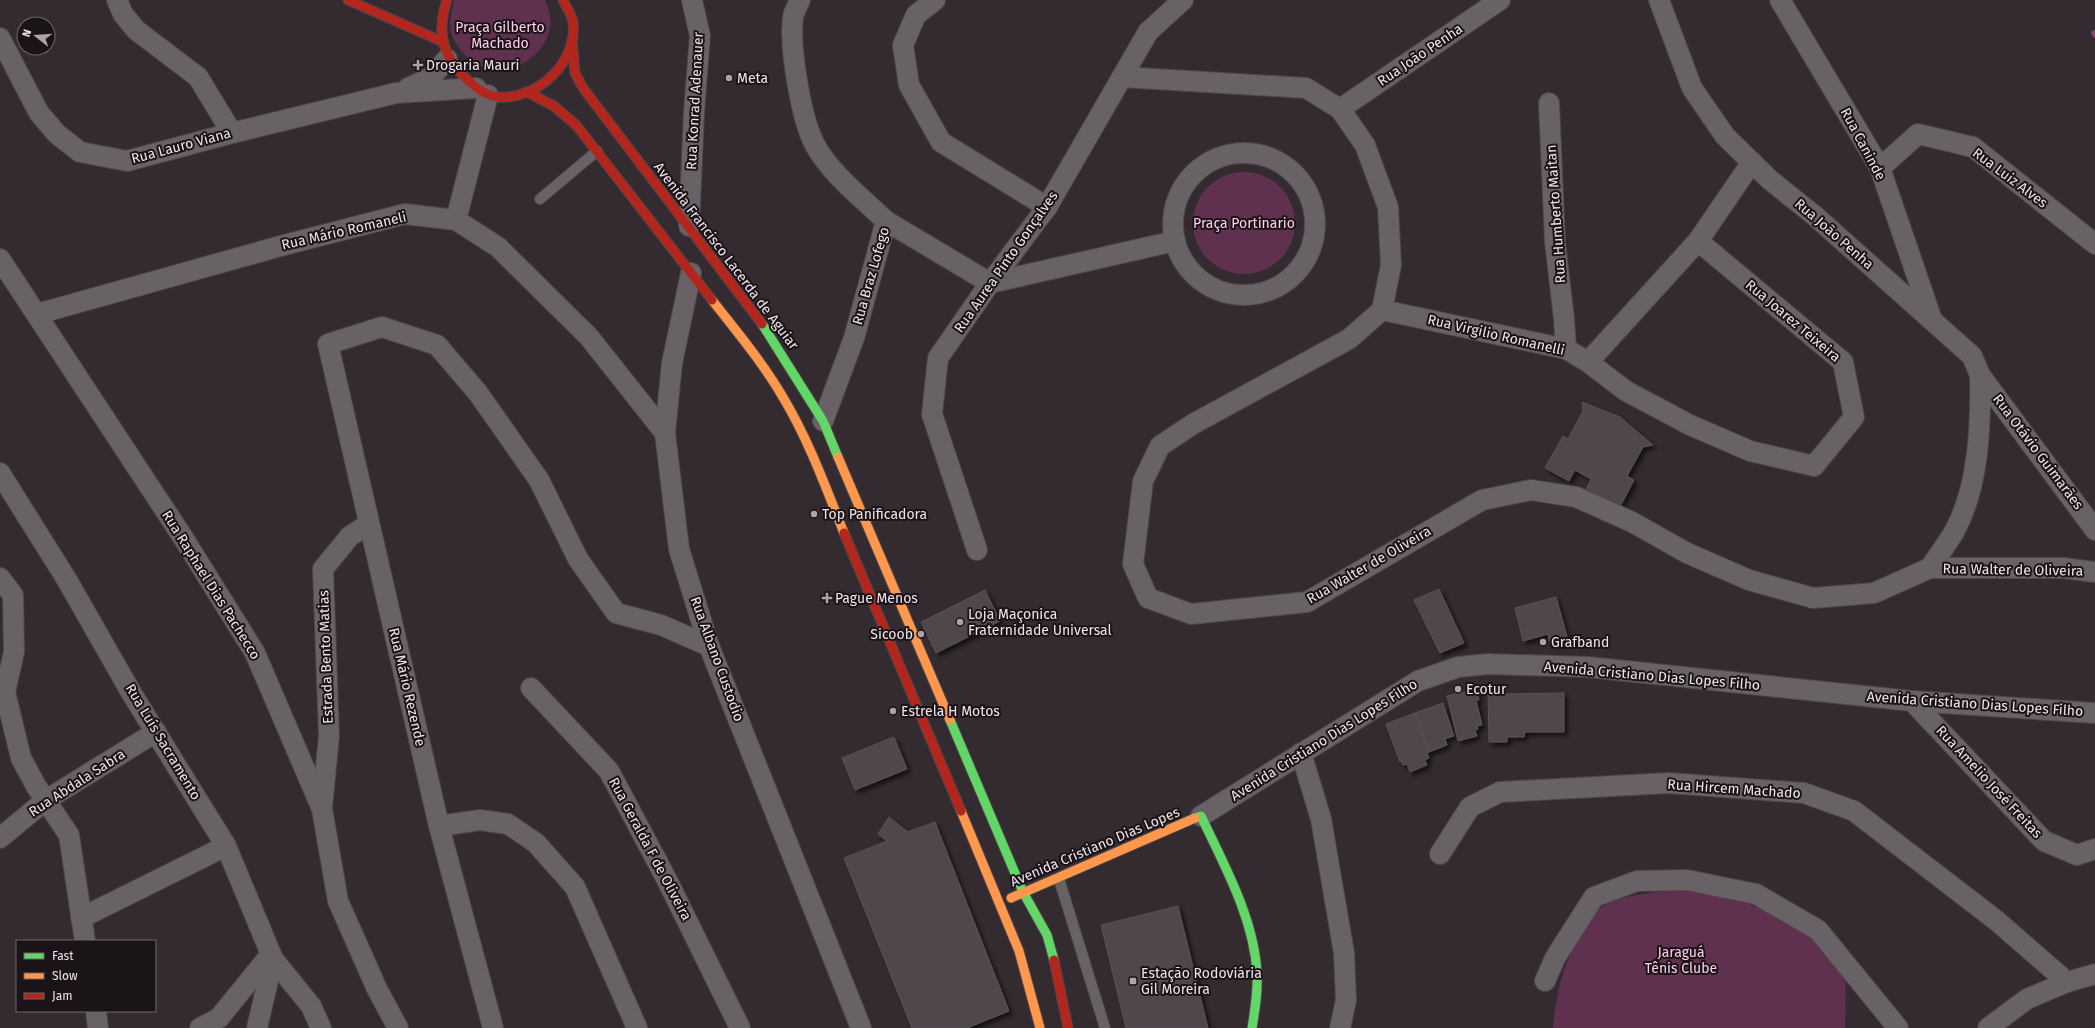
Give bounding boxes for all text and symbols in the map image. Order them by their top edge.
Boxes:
north arrow [16,16,56,56]
park label: Praça Gilberto Machado [455,19,545,52]
street label: Rua João Penha [1374,20,1466,90]
text: N [20,28,34,39]
street label: Rua Konrad Adenauer [683,31,707,170]
place label: Drogaria Mauri [426,57,520,74]
marker: Drogaria Mauri [413,60,423,70]
place label: Meta [737,70,768,87]
marker: Meta [724,73,734,83]
street label: Rua Caninde [1837,105,1889,183]
street label: Rua Lauro Viana [129,125,233,167]
street label: Rua Humberto Maitan [1543,144,1569,284]
street label: Rua Luiz Alves [1969,144,2051,212]
street label: Avenida Francisco Lacerda de Aguiar [650,159,802,353]
street label: Rua Aurea Pinto Gonçalves [951,187,1062,336]
street label: Rua João Penha [1791,195,1877,273]
street label: Rua Mário Romaneli [280,208,408,254]
park label: Praça Portinario [1193,215,1295,232]
street label: Rua Braz Lofego [849,225,893,327]
street label: Rua Joarez Teixeira [1742,276,1844,366]
street label: Rua Virgilio Romanelli [1426,311,1566,359]
street label: Rua Otávio Guimarães [1989,391,2087,513]
place label: Top Panificadora [822,506,927,523]
street label: Rua Raphael Dias Pachecco [158,507,264,663]
marker: Top Panificadora [809,509,819,519]
street label: Rua Walter de Oliveira [1304,522,1434,608]
street label: Rua Walter de Oliveira [1943,560,2083,580]
street label: Estrada Bento Matias [315,589,337,724]
place label: Pague Menos [835,590,918,607]
marker: Pague Menos [822,593,832,603]
street label: Rua Albano Custodio [686,594,748,724]
place label: Loja Maçonica Fraternidade Universal [968,606,1112,639]
marker: Loja Maçonica Fraternidade Universal [955,617,965,627]
street label: Rua Mário Rezende [385,626,429,748]
place label: Sicoob [870,626,913,643]
marker: Sicoob [916,629,926,639]
place label: Grafband [1551,634,1609,651]
marker: Grafband [1538,637,1548,647]
street label: Avenida Cristiano Dias Lopes Filho [1543,658,1761,694]
street label: Avenida Cristiano Dias Lopes Filho [1227,675,1421,805]
street label: Rua Luís Sacramento [122,681,204,803]
place label: Ecotur [1466,681,1507,698]
marker: Ecotur [1453,684,1463,694]
street label: Avenida Cristiano Dias Lopes Filho [1866,688,2084,720]
place label: Estrela H Motos [901,703,1000,720]
marker: Estrela H Motos [888,706,898,716]
street label: Rua Amelio José Freitas [1932,722,2046,842]
street label: Rua Abdala Sabra [26,745,128,821]
street label: Rua Geralda F de Oliveira [605,775,695,923]
street label: Rua Hircem Machado [1667,776,1801,802]
street label: Avenida Cristiano Dias Lopes [1008,803,1183,890]
legend [16,940,156,1012]
park label: Jaraguá Tênis Clube [1645,944,1717,977]
text: Fast [52,949,74,963]
place label: Estação Rodoviária Gil Moreira [1141,965,1262,998]
text: Slow [52,969,78,983]
marker: Estação Rodoviária Gil Moreira [1128,976,1138,986]
text: Jam [52,989,72,1003]

